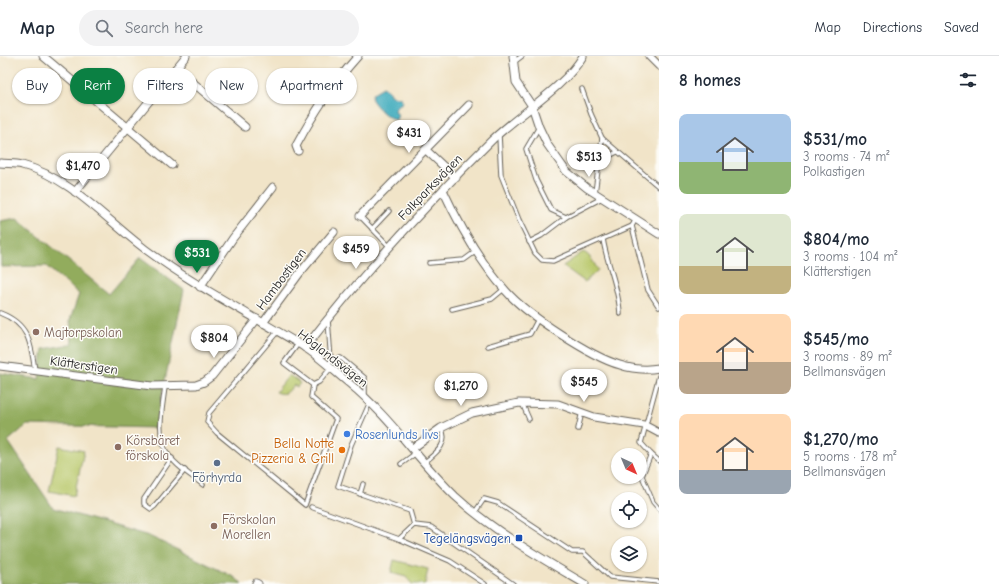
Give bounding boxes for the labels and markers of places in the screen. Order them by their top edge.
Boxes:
pin: $431 [385,120,433,154]
pin: $513 [565,144,613,178]
pin: $1,470 [50,153,116,187]
pin: $459 [332,236,380,270]
pin: $531 [173,240,221,274]
place label: Majtorpskolan [44,325,122,340]
pin: $804 [190,325,238,359]
marker: Majtorpskolan [31,327,41,337]
pin: $545 [560,369,608,403]
pin: $1,270 [428,373,494,407]
place label: Rosenlunds livs [355,427,438,442]
marker: Rosenlunds livs [342,429,352,439]
place label: Körsbäret förskola [125,433,181,463]
place label: Bella Notte Pizzeria & Grill [251,436,334,466]
marker: Körsbäret förskola [113,442,123,452]
marker: Bella Notte Pizzeria & Grill [337,445,347,455]
marker: Förhyrda [212,458,222,468]
place label: Förhyrda [192,470,242,485]
place label: Förskolan Morellen [222,512,276,542]
marker: Förskolan Morellen [209,521,219,531]
place label: Tegelängsvägen [424,531,511,546]
marker: Tegelängsvägen [514,533,524,543]

